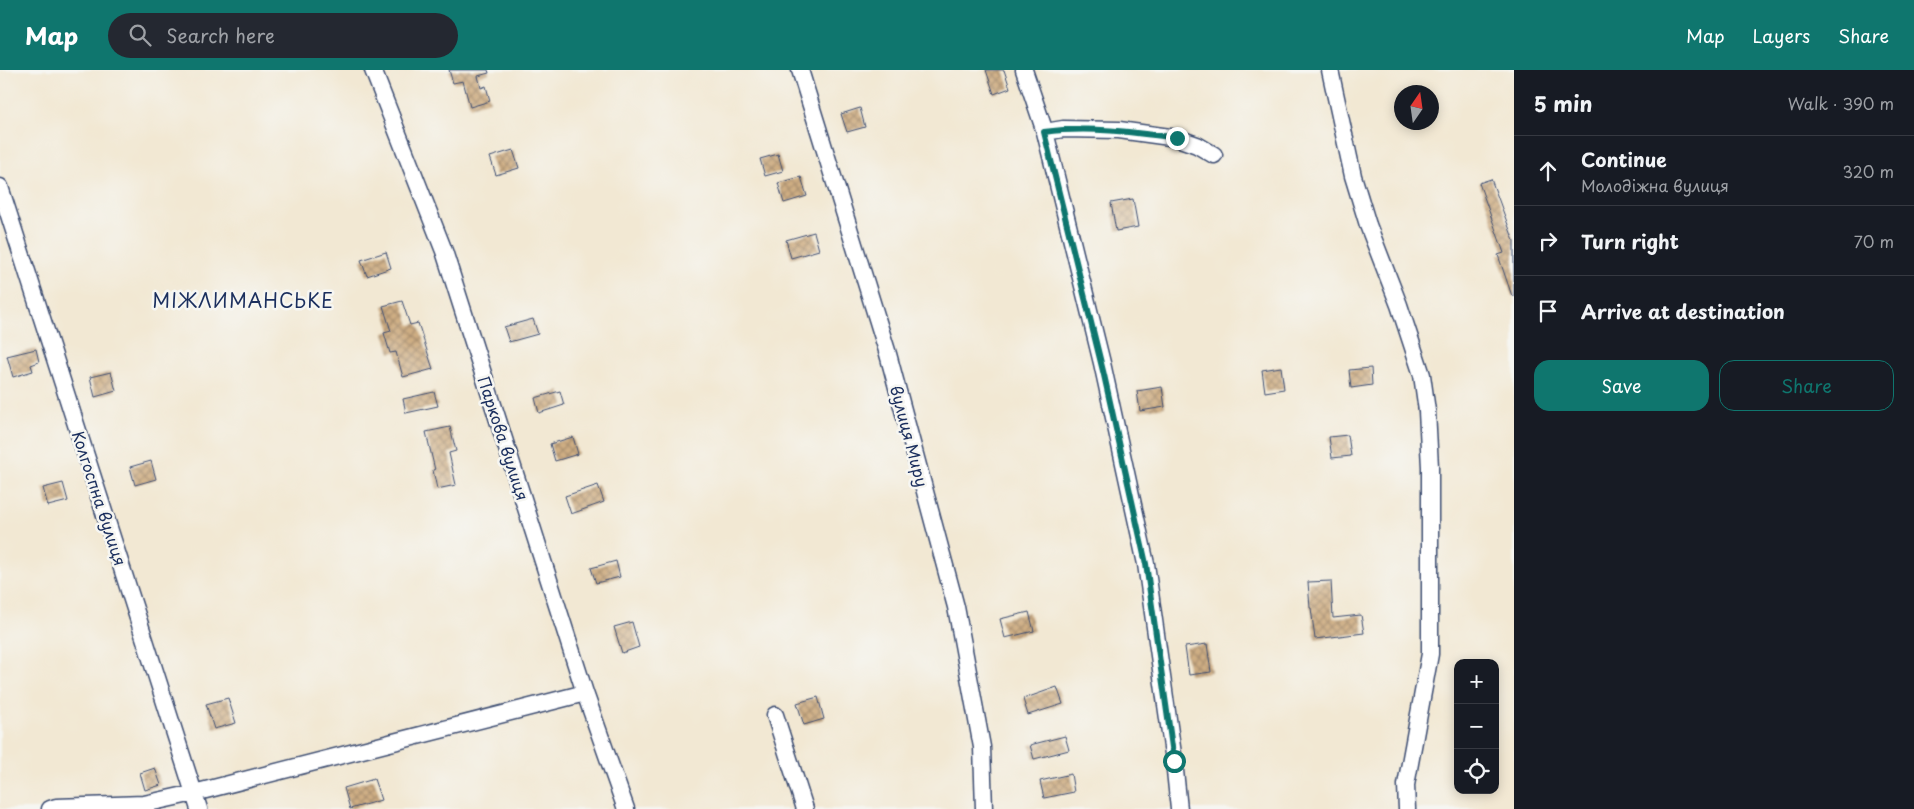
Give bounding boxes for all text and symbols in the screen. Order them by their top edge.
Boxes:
search box [108,13,458,58]
text: Map [25,17,78,53]
icon: search [126,21,154,49]
text: Search here [166,21,275,49]
text: Map [1686,22,1725,49]
text: Layers [1753,22,1810,49]
text: Share [1838,22,1889,49]
north arrow [1394,85,1439,130]
text: 5 min [1534,87,1592,119]
text: Walk · 390 m [1788,91,1894,115]
route end [1166,127,1189,150]
text: Continue [1581,145,1667,173]
icon: ahead [1534,157,1562,185]
text: 320 m [1843,159,1894,183]
text: Молодіжна вулиця [1581,173,1729,197]
icon: right [1534,227,1562,255]
text: Turn right [1581,227,1679,255]
text: 70 m [1854,229,1894,253]
district label: МІЖЛИМАНСЬКЕ [152,286,334,314]
icon: arrive [1534,297,1562,325]
text: Arrive at destination [1581,297,1785,325]
button: Save [1534,360,1709,411]
button: Share [1719,360,1894,411]
street label: Паркова вулиця [473,373,535,503]
street label: вулиця Миру [885,383,935,489]
street label: Колгоспна вулиця [67,427,133,569]
map controls [1454,659,1499,794]
button: + [1454,659,1499,704]
button: − [1454,704,1499,749]
button: locate [1454,749,1499,794]
route start [1163,750,1186,773]

